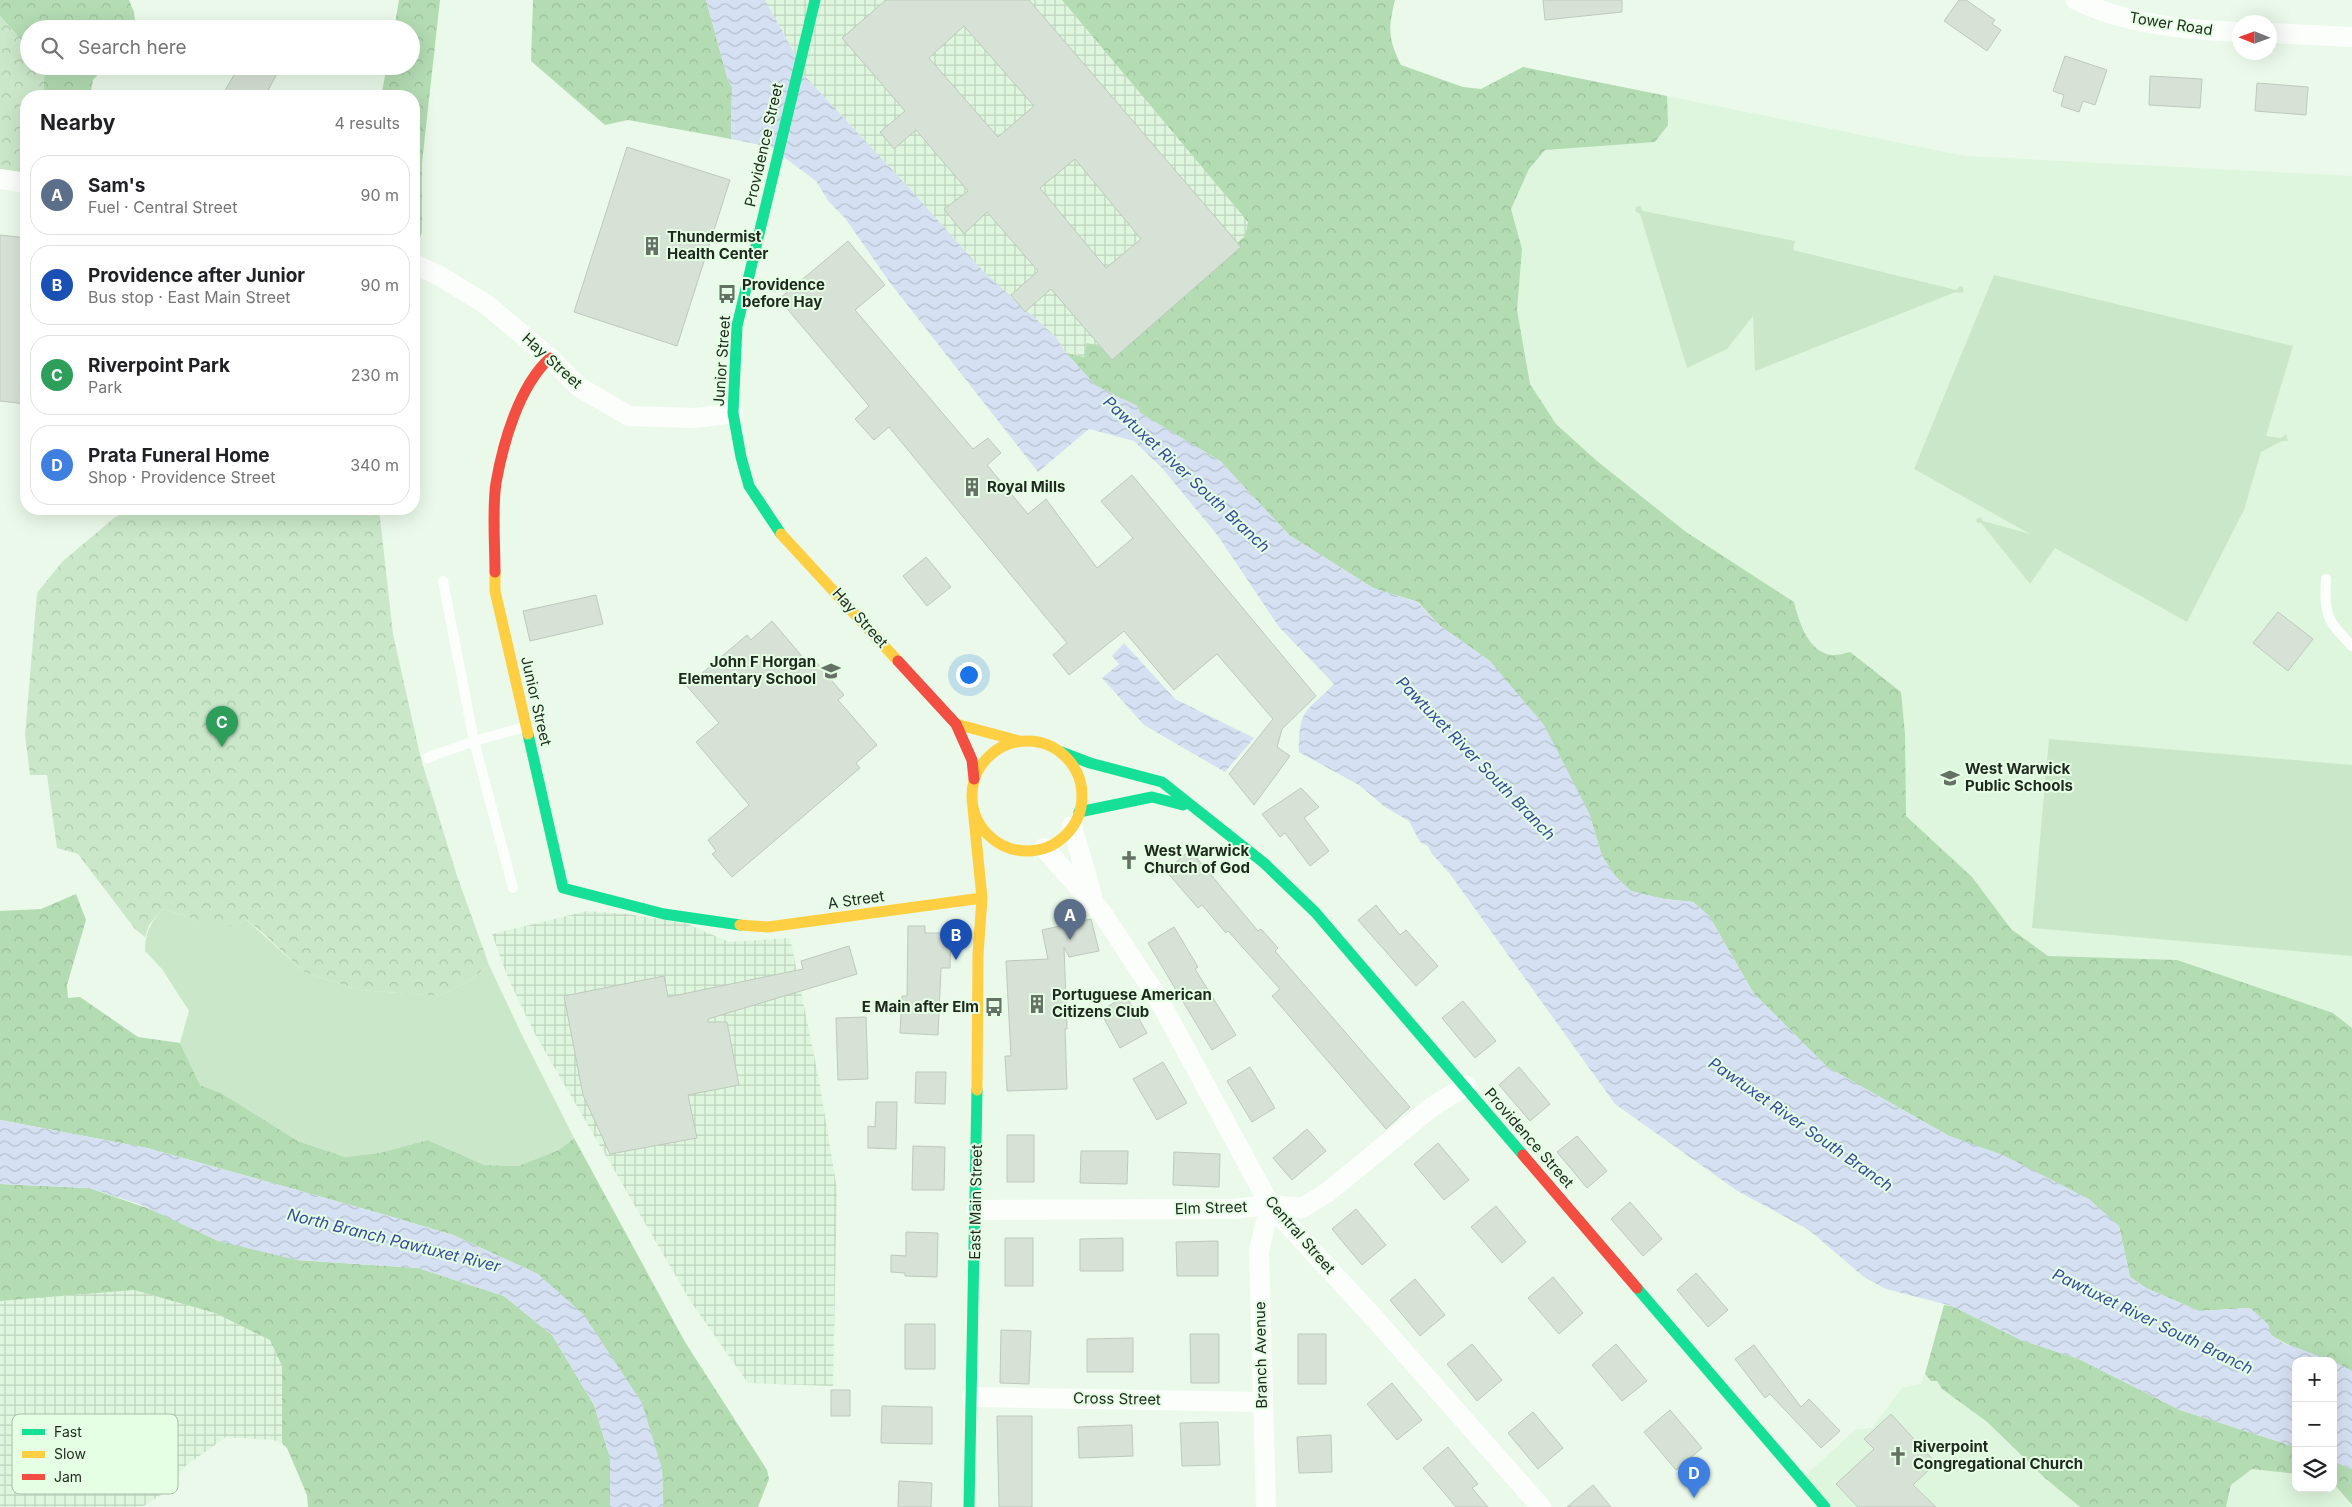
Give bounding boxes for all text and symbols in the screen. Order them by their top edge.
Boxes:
street label: Tower Road [2128,8,2214,39]
north arrow [2232,15,2277,60]
search box [20,20,420,75]
icon: search [38,34,66,62]
text: Search here [78,36,187,59]
street label: Providence Street [740,81,787,209]
text: Nearby [40,110,115,135]
text: 4 results [335,113,400,133]
text: Sam's [88,174,145,197]
text: A [51,185,63,205]
text: 90 m [360,185,399,205]
text: Fuel · Central Street [88,197,237,217]
place label: Thundermist Health Center [667,227,768,263]
building icon: Thundermist Health Center [641,235,663,257]
text: Providence after Junior [88,264,305,287]
text: B [52,275,62,295]
text: 90 m [360,275,399,295]
place label: Providence before Hay [742,275,825,311]
bus stop icon: Providence before Hay [716,283,738,305]
text: Bus stop · East Main Street [88,287,291,307]
street label: Junior Street [709,315,734,407]
street label: Hay Street [518,329,586,393]
text: Riverpoint Park [88,354,230,377]
text: C [51,365,63,385]
text: 230 m [351,365,399,385]
text: Park [88,377,122,397]
water label: Pawtuxet River South Branch [1100,392,1274,556]
text: Prata Funeral Home [88,444,270,467]
text: D [51,455,63,475]
text: 340 m [350,455,399,475]
text: Shop · Providence Street [88,467,276,487]
building icon: Royal Mills [961,476,983,498]
place label: Royal Mills [987,477,1065,496]
street label: Hay Street [828,584,892,652]
place label: John F Horgan Elementary School [678,652,816,688]
street label: Junior Street [517,654,556,747]
school or university icon: John F Horgan Elementary School [820,660,842,682]
your location [956,662,982,688]
water label: Pawtuxet River South Branch [1392,672,1560,844]
pin: C [206,706,238,747]
place label: West Warwick Public Schools [1965,759,2073,795]
school or university icon: West Warwick Public Schools [1939,767,1961,789]
place label: West Warwick Church of God [1144,841,1250,877]
church icon: West Warwick Church of God [1118,849,1140,871]
street label: A Street [826,886,886,913]
pin: A [1054,899,1086,940]
pin: B [940,919,972,960]
place label: Portuguese American Citizens Club [1052,985,1212,1021]
building icon: Portuguese American Citizens Club [1026,993,1048,1015]
bus stop icon: E Main after Elm [983,996,1005,1018]
place label: E Main after Elm [862,997,979,1016]
water label: Pawtuxet River South Branch [1705,1053,1897,1195]
street label: Providence Street [1481,1084,1578,1192]
street label: East Main Street [965,1144,986,1260]
street label: Central Street [1261,1192,1340,1278]
street label: Elm Street [1175,1197,1248,1218]
water label: North Branch Pawtuxet River [285,1204,504,1276]
water label: Pawtuxet River South Branch [2050,1264,2256,1378]
street label: Branch Avenue [1250,1301,1271,1409]
map controls [2292,1357,2337,1492]
button: + [2292,1357,2337,1402]
street label: Cross Street [1073,1388,1161,1409]
button: − [2292,1402,2337,1447]
legend [12,1414,178,1494]
text: Fast [54,1423,82,1440]
place label: Riverpoint Congregational Church [1913,1437,2083,1473]
text: Slow [54,1445,86,1462]
church icon: Riverpoint Congregational Church [1887,1445,1909,1467]
button: layers [2292,1447,2337,1492]
pin: D [1678,1457,1710,1498]
text: Jam [54,1468,82,1485]

